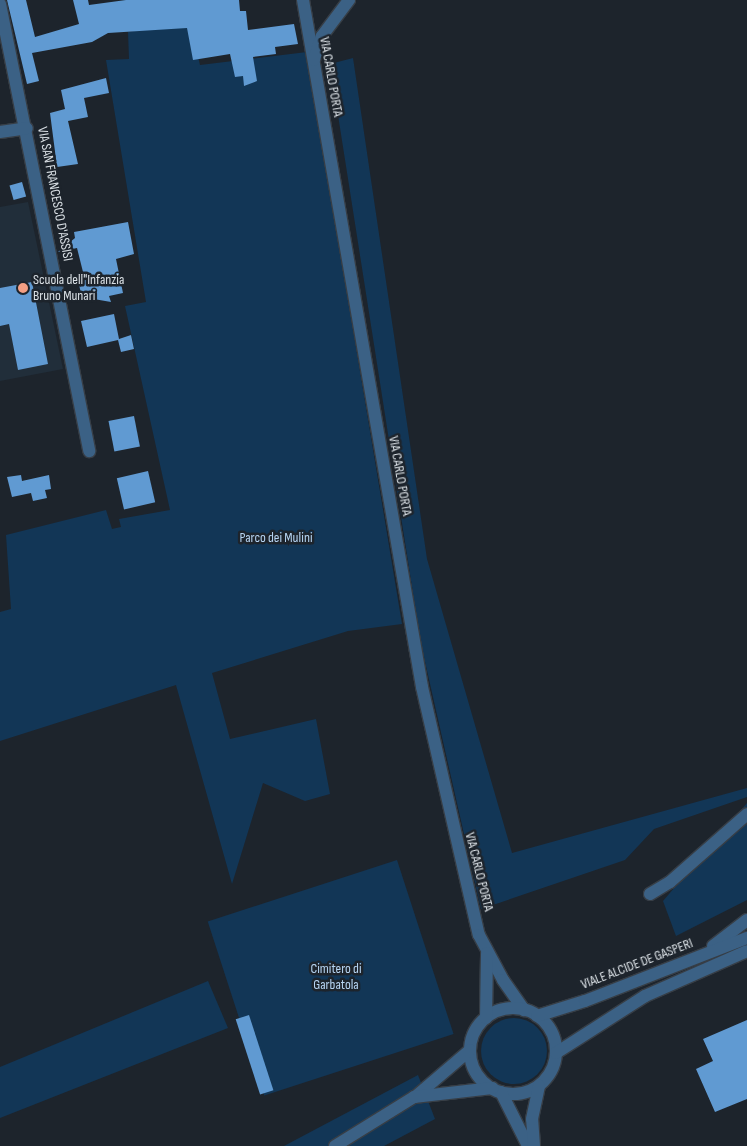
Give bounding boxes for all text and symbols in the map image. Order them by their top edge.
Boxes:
street label: VIA CARLO PORTA [316,36,346,118]
street label: VIA SAN FRANCESCO D'ASSISI [34,125,76,263]
place label: Scuola dell"Infanzia Bruno Munari [33,272,124,304]
marker: Scuola dell"Infanzia Bruno Munari [17,282,29,294]
street label: VIA CARLO PORTA [385,435,415,517]
park label: Parco dei Mulini [239,530,313,546]
street label: VIA CARLO PORTA [461,831,497,913]
street label: VIALE ALCIDE DE GASPERI [579,935,695,993]
park label: Cimitero di Garbatola [310,961,362,994]

